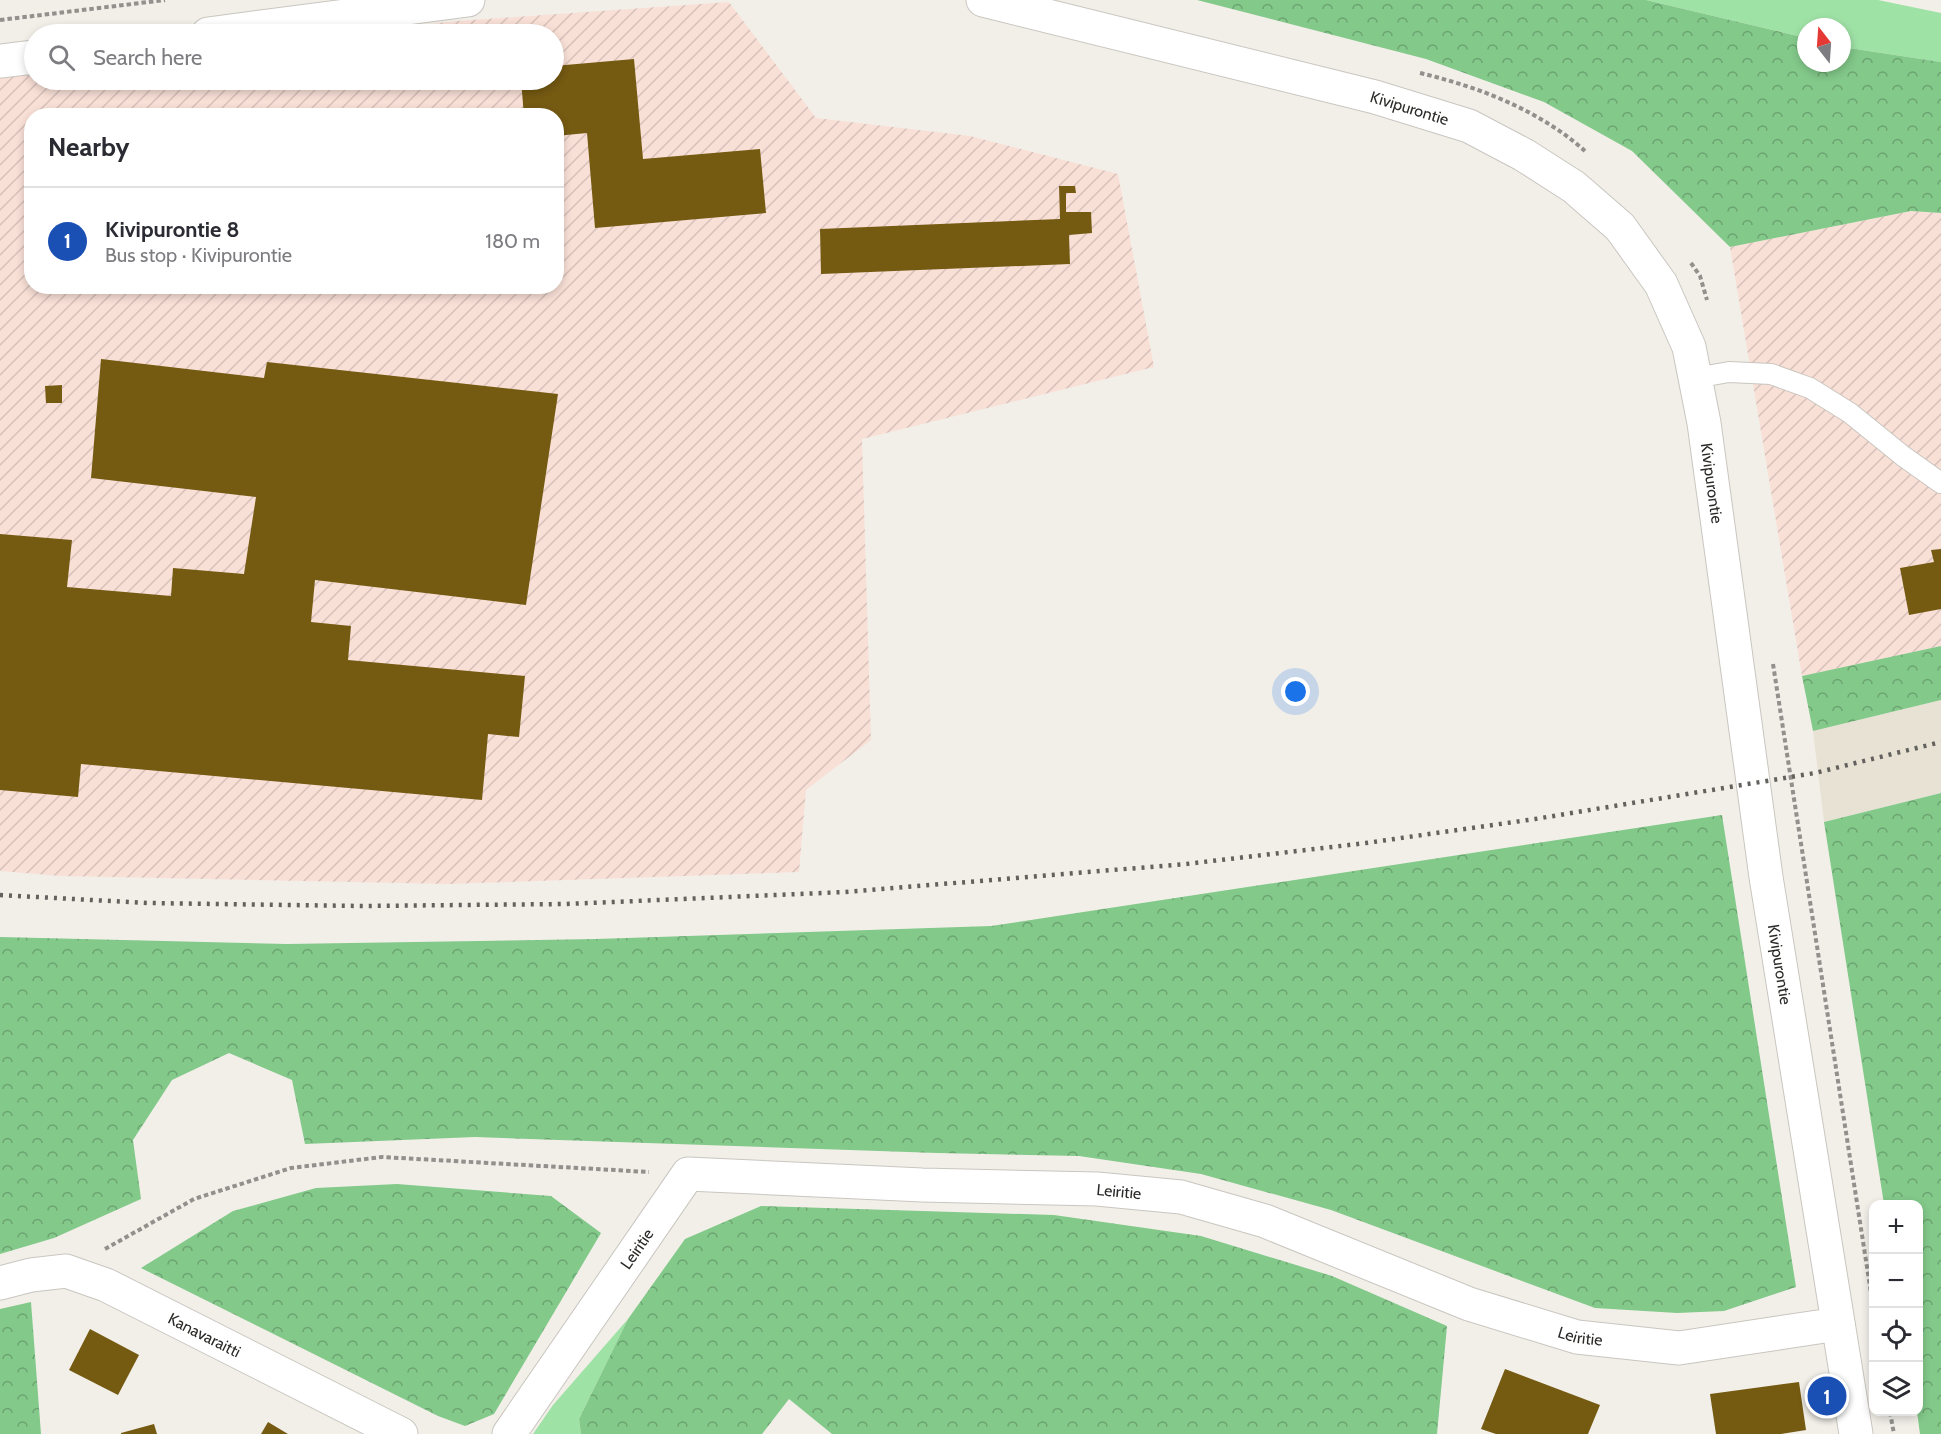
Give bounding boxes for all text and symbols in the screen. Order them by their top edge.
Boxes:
north arrow [1797,18,1851,72]
search box [24,24,564,90]
icon: search [45,41,78,74]
text: Search here [93,44,202,71]
street label: Kivipurontie [1368,87,1451,129]
text: Nearby [48,131,129,163]
text: Kivipurontie 8 [105,216,240,243]
text: 1 [64,229,71,253]
text: 180 m [485,229,540,253]
text: Bus stop · Kivipurontie [105,243,292,267]
street label: Kivipurontie [1697,442,1727,525]
your location [1281,677,1310,706]
street label: Kivipurontie [1764,923,1795,1006]
street label: Leiritie [1096,1180,1142,1203]
map controls [1869,1200,1923,1416]
button: + [1869,1200,1923,1254]
street label: Leiritie [616,1225,658,1273]
button: − [1869,1254,1923,1308]
button: locate [1869,1308,1923,1362]
street label: Kanavaraitti [165,1309,244,1361]
street label: Leiritie [1556,1323,1603,1350]
button: layers [1869,1362,1923,1416]
pin: 1 [1808,1374,1846,1418]

